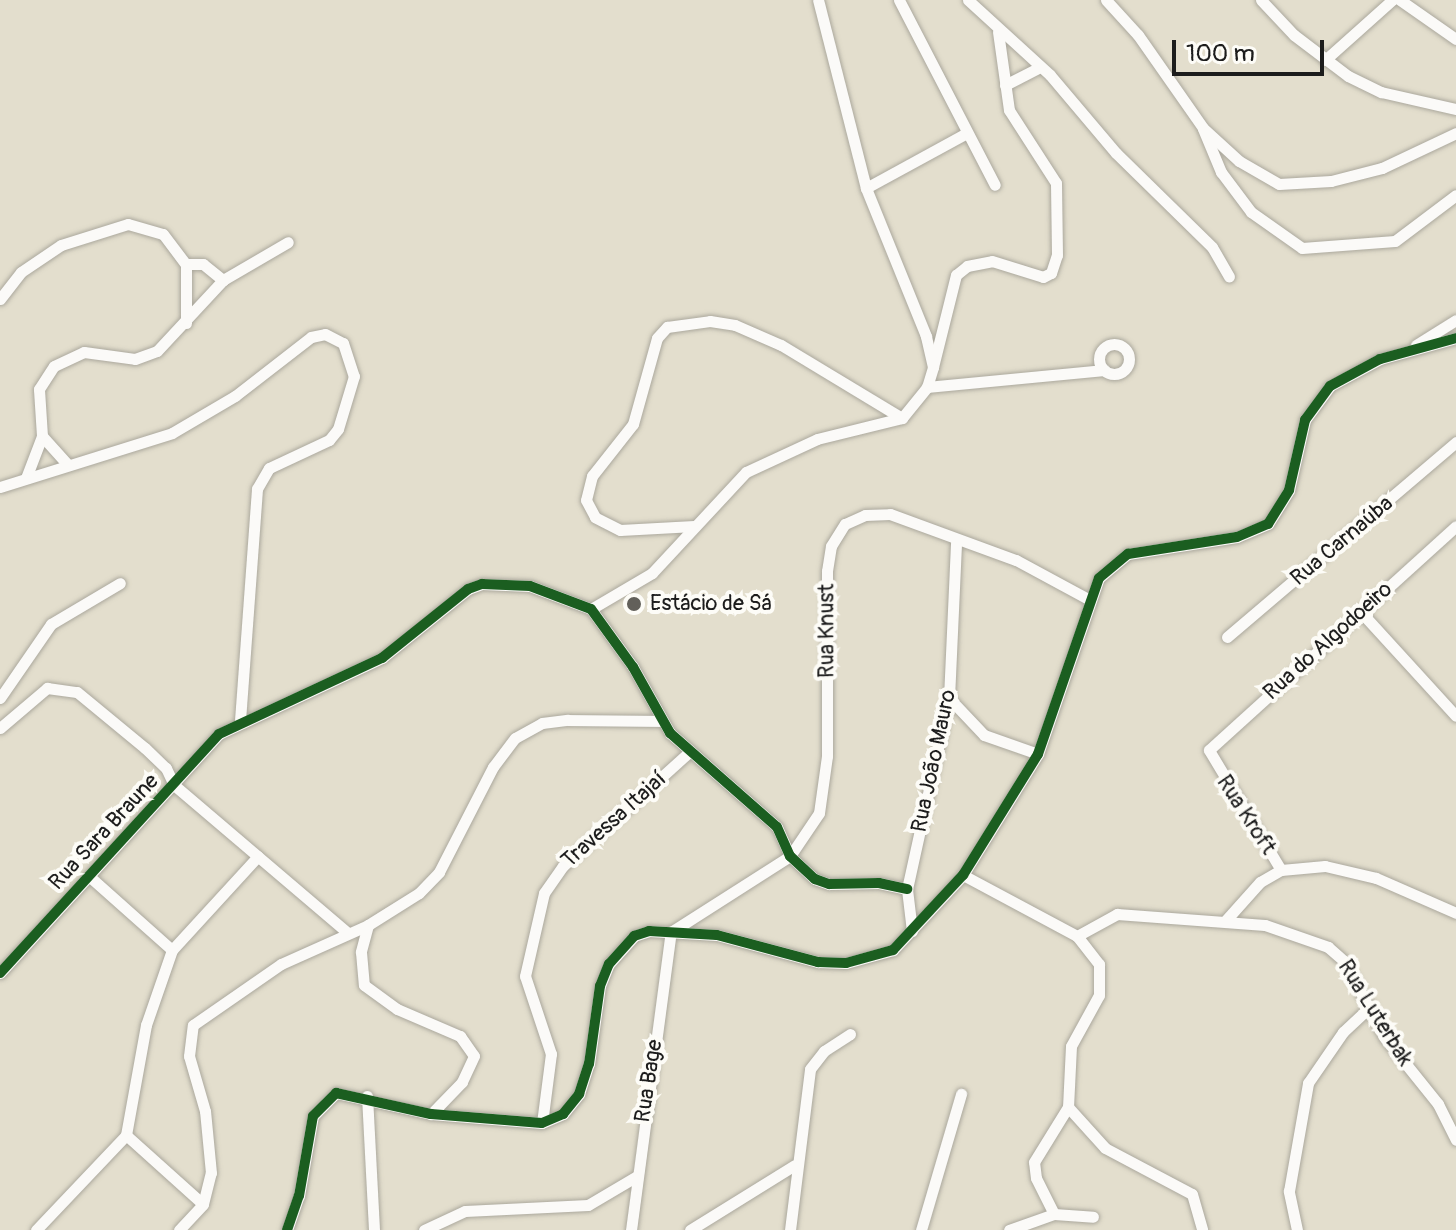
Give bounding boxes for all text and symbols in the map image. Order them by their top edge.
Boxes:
scale bar [1176,24,1328,74]
text: 100 m [1186,39,1255,68]
street label: Rua Carnaúba [1285,491,1399,591]
street label: Rua do Algodoeiro [1258,576,1398,706]
street label: Rua Knust [814,584,840,678]
place label: Estácio de Sá [650,591,772,617]
marker: Estácio de Sá [625,595,643,613]
street label: Rua João Mauro [906,687,962,835]
street label: Travessa Itajaí [556,766,672,874]
street label: Rua Sara Braune [43,768,165,896]
street label: Rua Kroft [1211,770,1281,860]
street label: Rua Luterbak [1332,955,1418,1071]
street label: Rua Bage [629,1038,669,1124]

